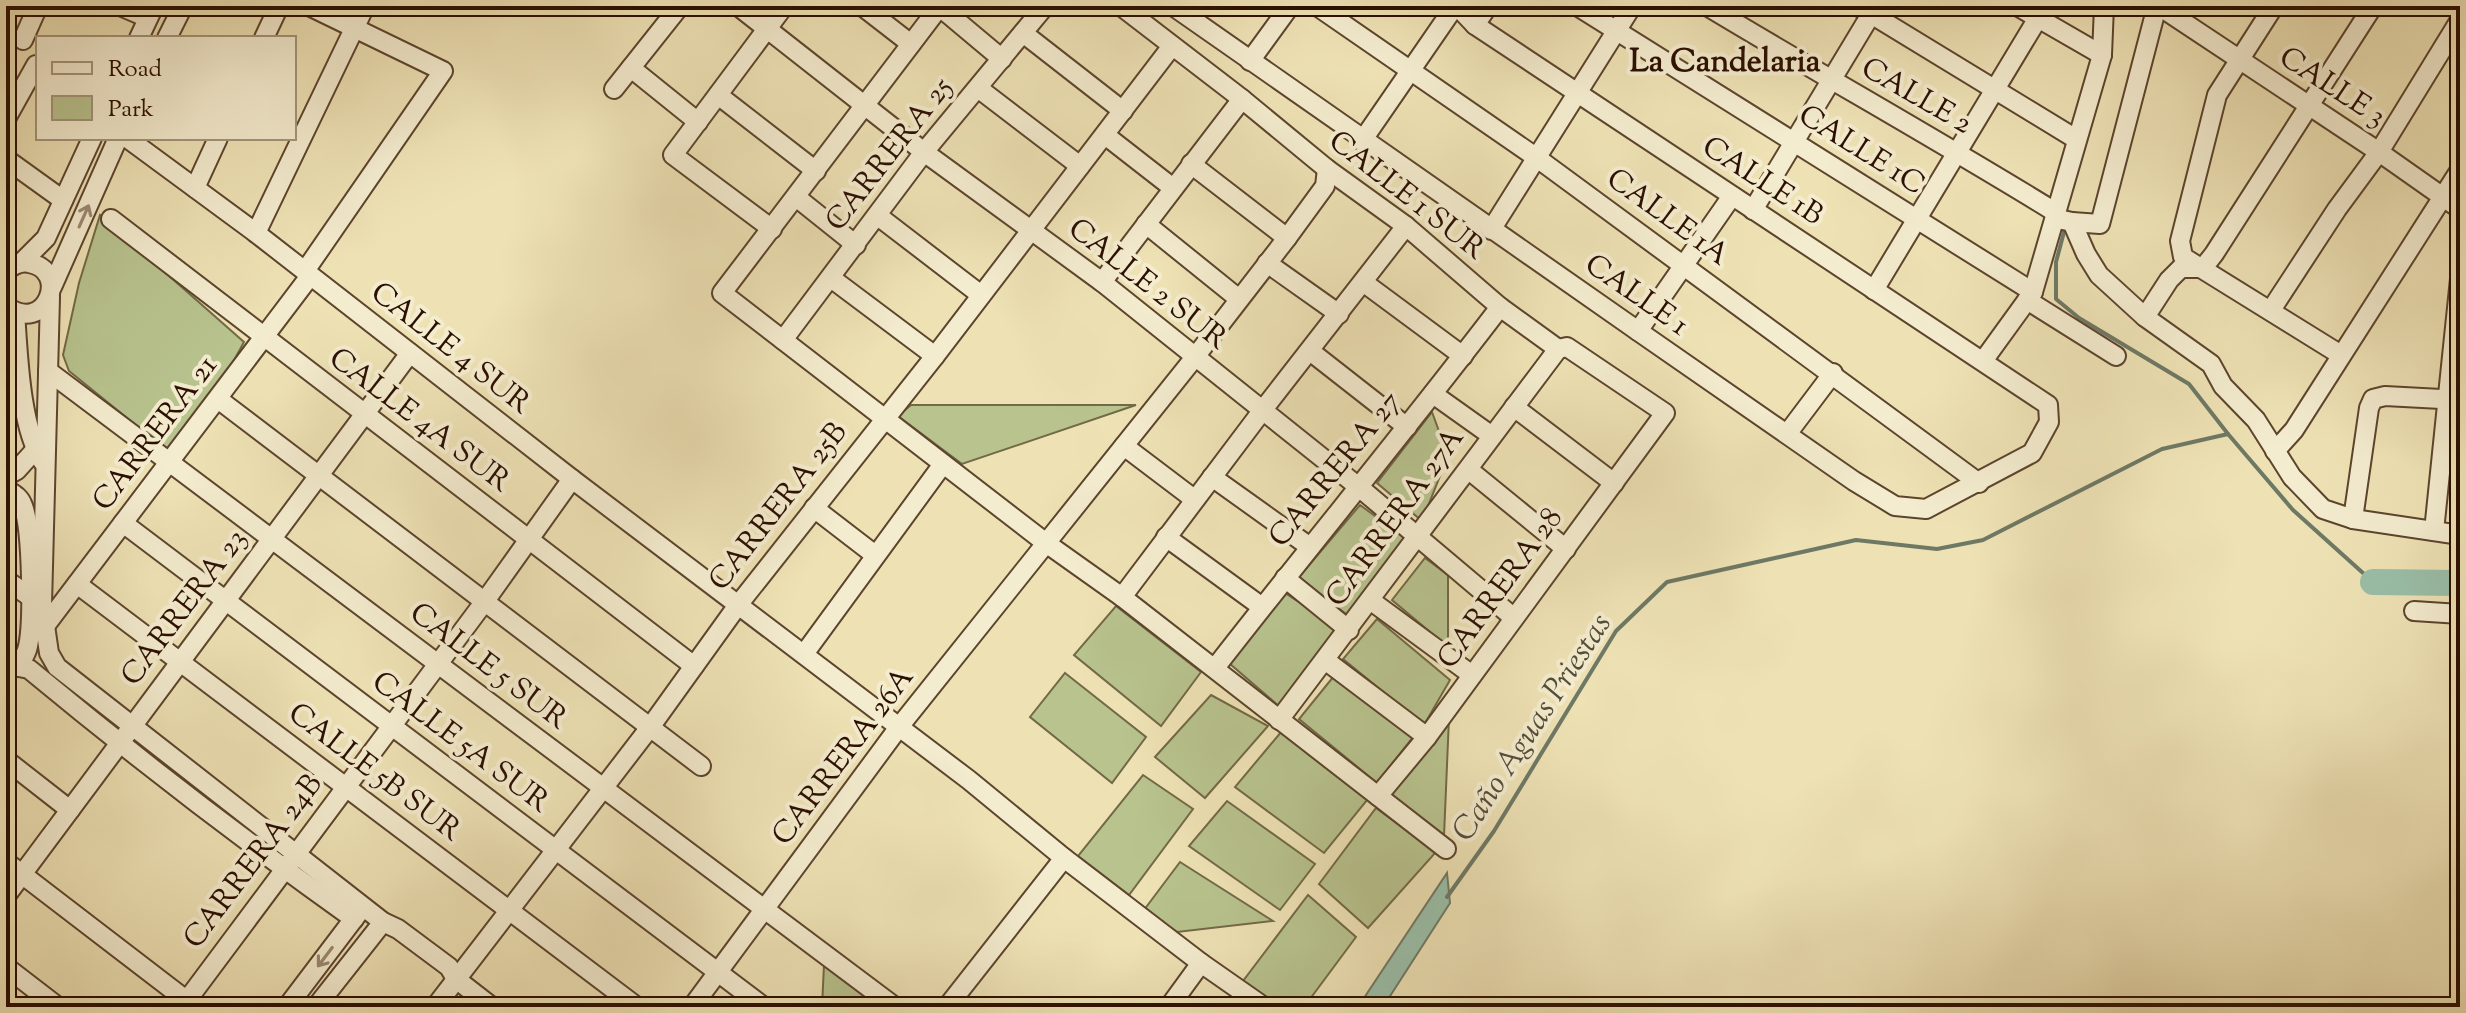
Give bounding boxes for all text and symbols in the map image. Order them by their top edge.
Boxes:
legend [36,36,296,140]
street label: CALLE 3 [2270,37,2394,139]
district label: La Candelaria [1629,40,1821,86]
street label: CALLE 2 [1852,48,1980,146]
text: Road [108,53,162,87]
street label: CARRERA 25 [816,69,964,241]
text: Park [108,93,154,127]
street label: CALLE 1C [1789,95,1933,207]
street label: CALLE 1 SUR [1319,121,1494,271]
street label: CALLE 1B [1693,127,1831,237]
street label: CALLE 1A [1597,159,1737,277]
one-way arrow [78,205,93,229]
street label: CALLE 2 SUR [1058,209,1236,361]
street label: CALLE 1 [1575,245,1697,347]
street label: CALLE 4 SUR [361,273,540,426]
street label: CALLE 4A SUR [319,338,519,504]
street label: CARRERA 21 [83,347,229,521]
street label: CARRERA 27 [1260,383,1412,557]
street label: CARRERA 25B [699,413,859,601]
street label: CARRERA 27A [1316,420,1476,616]
street label: CARRERA 28 [1428,500,1574,678]
street label: CARRERA 23 [112,520,258,696]
street label: CALLE 5 SUR [400,593,577,741]
water label: Caño Aguas Priestas [1442,605,1624,851]
street label: CARRERA 26A [763,659,925,855]
street label: CALLE 5A SUR [362,662,558,824]
street label: CALLE 5B SUR [278,693,470,853]
street label: CARRERA 24B [174,766,334,958]
one-way arrow [317,946,334,967]

